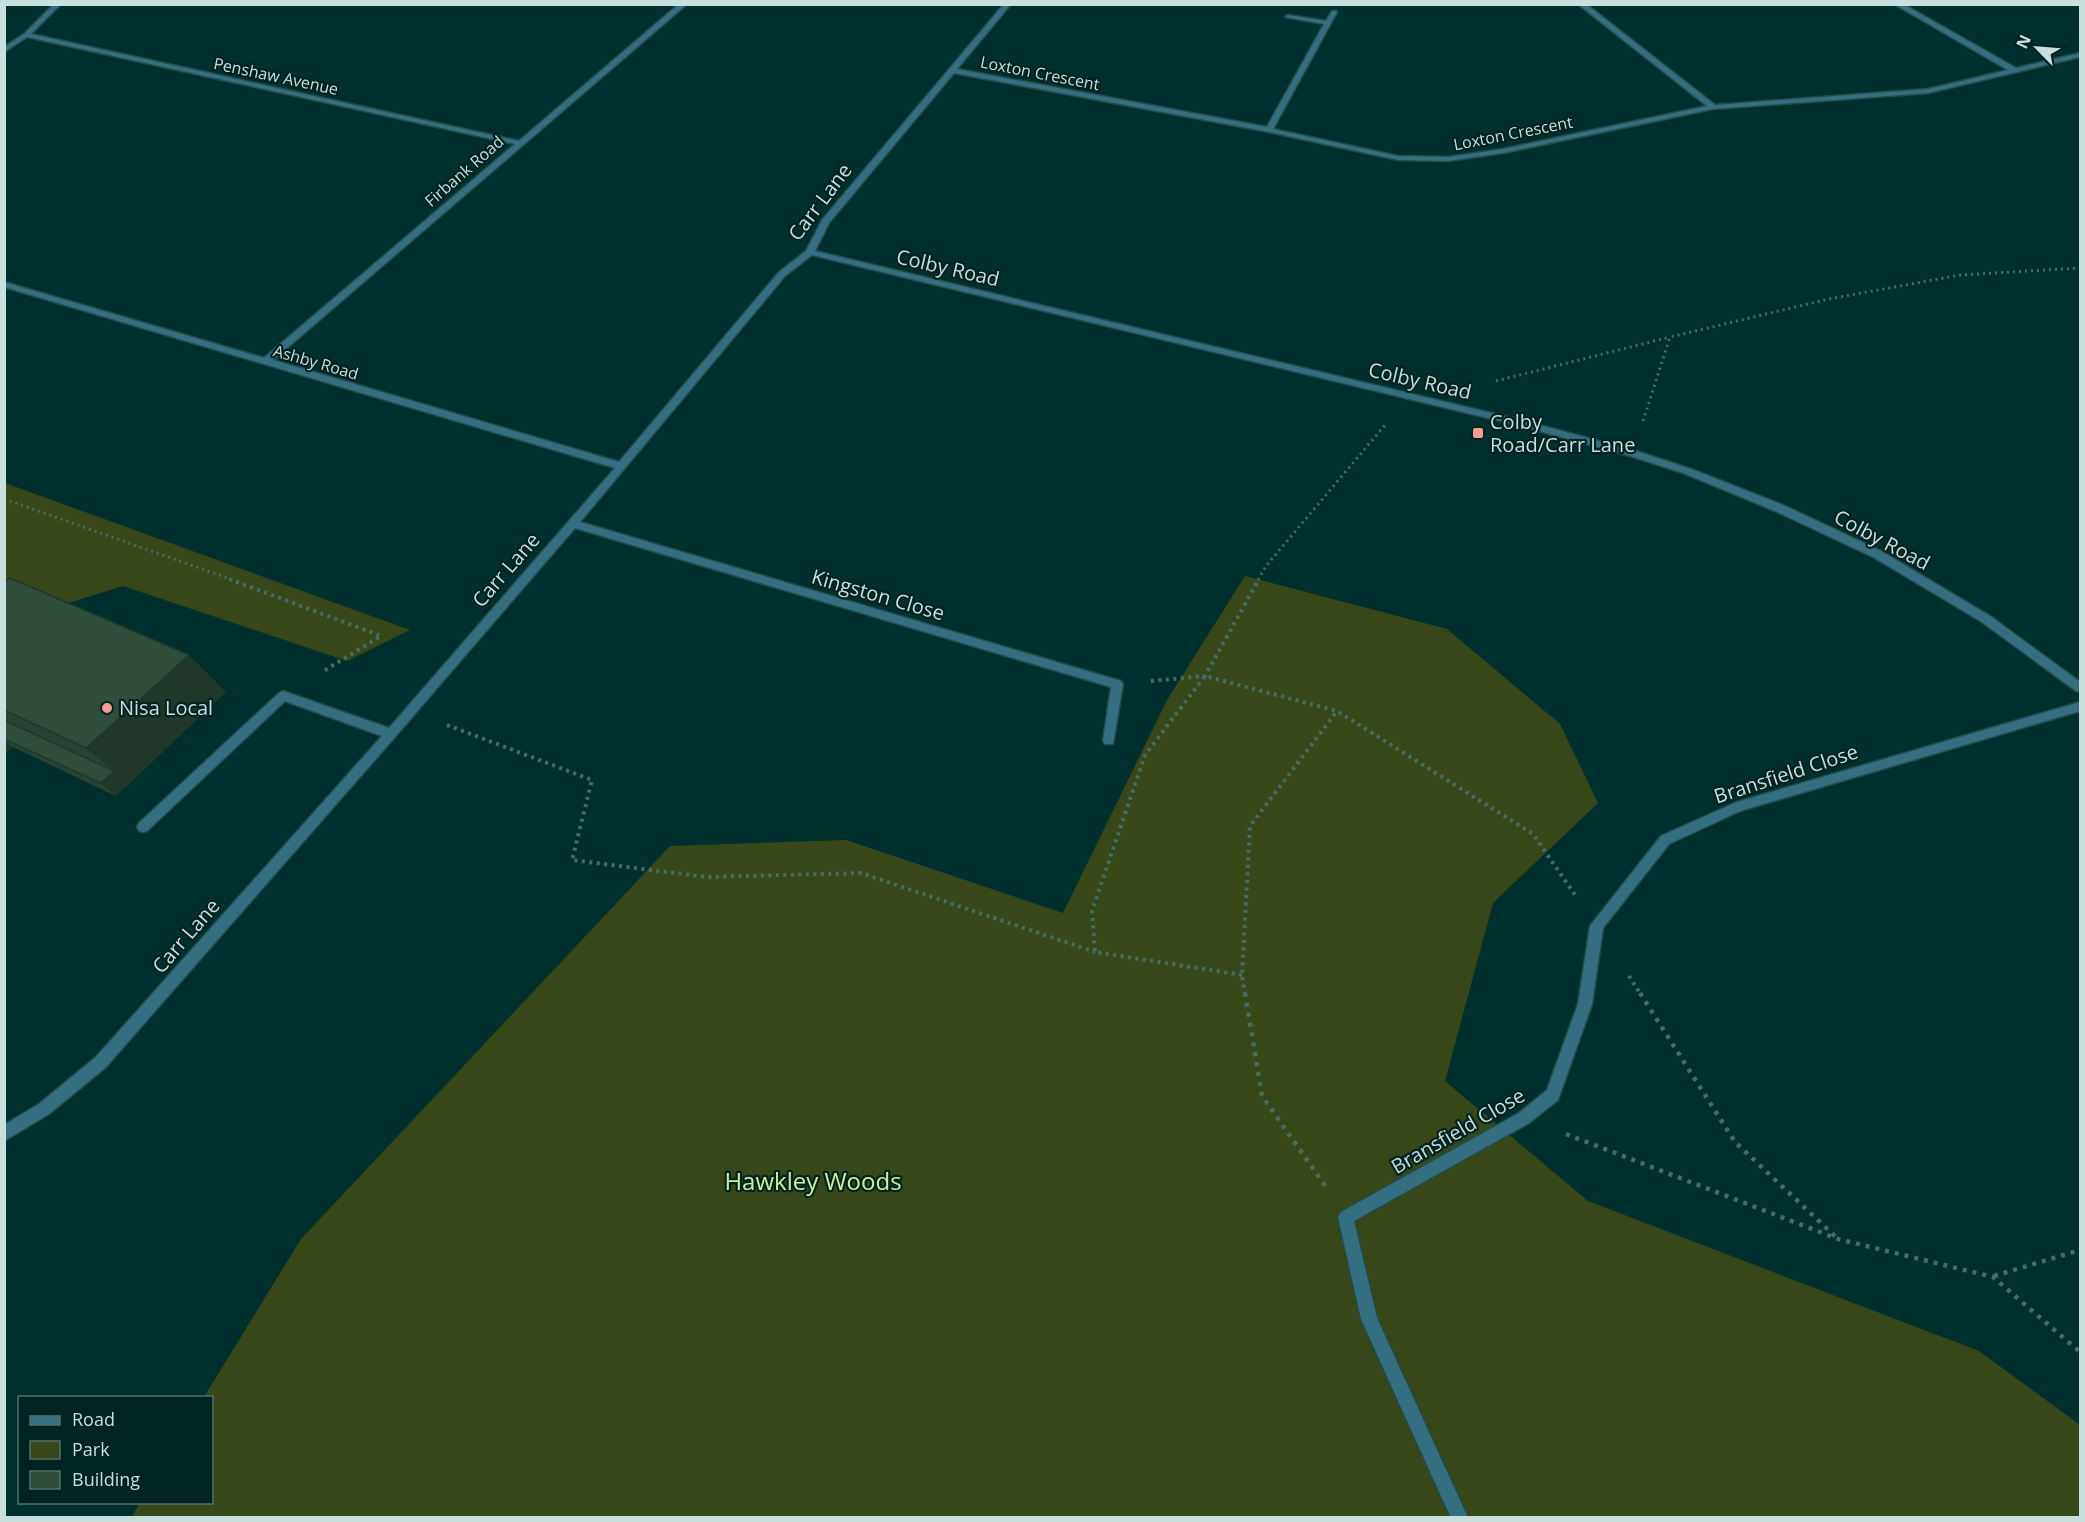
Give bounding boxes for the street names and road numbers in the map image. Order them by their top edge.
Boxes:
street label: Loxton Crescent [978,51,1102,95]
street label: Penshaw Avenue [212,52,340,100]
street label: Loxton Crescent [1451,111,1575,155]
street label: Firbank Road [420,131,508,211]
street label: Carr Lane [782,158,858,246]
street label: Colby Road [894,243,1002,292]
street label: Ashby Road [271,339,361,385]
street label: Colby Road [1366,356,1474,405]
street label: Colby Road [1830,503,1935,576]
street label: Carr Lane [466,527,545,613]
street label: Kingston Close [809,563,948,626]
street label: Bransfield Close [1710,738,1861,810]
street label: Carr Lane [146,893,225,979]
street label: Bransfield Close [1386,1081,1529,1180]

